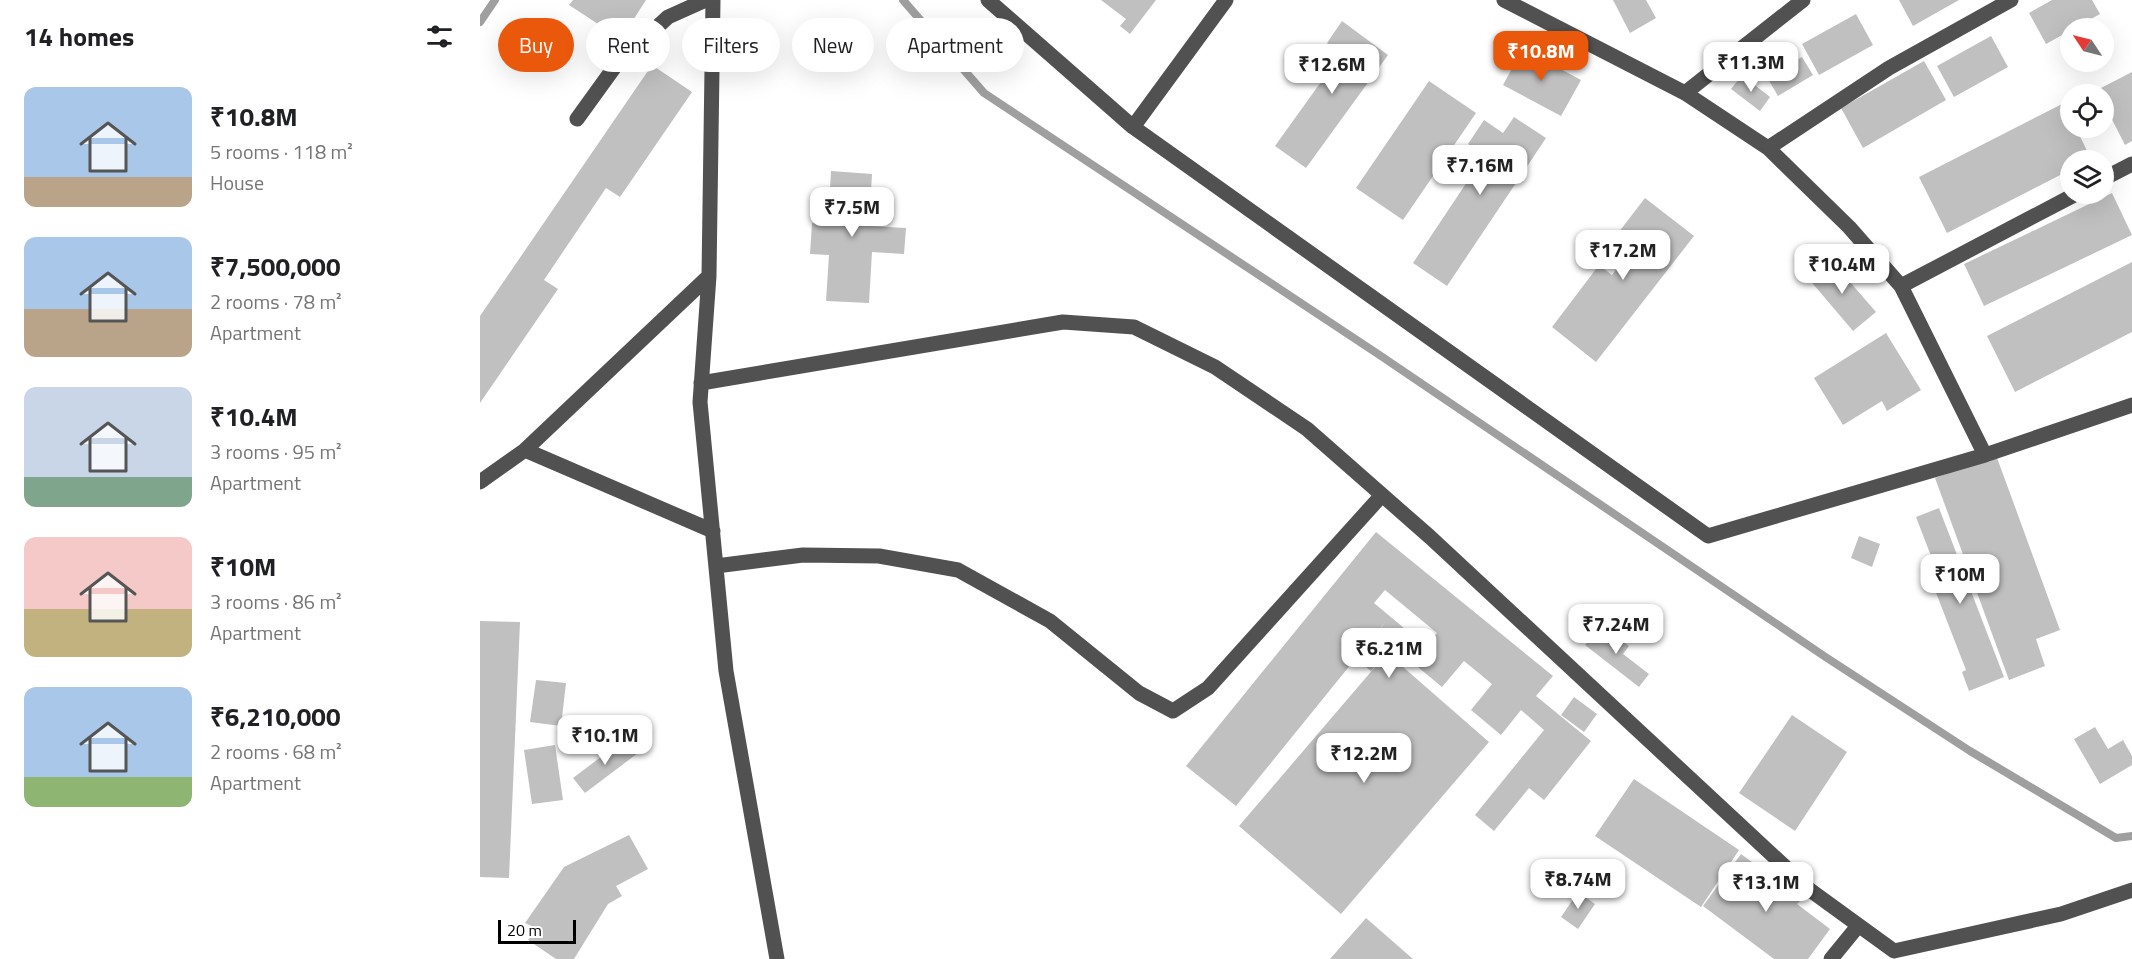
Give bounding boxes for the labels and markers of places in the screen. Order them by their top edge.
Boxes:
pin: ₹10.8M [1492,31,1590,82]
pin: ₹11.3M [1702,42,1800,93]
pin: ₹12.6M [1283,44,1381,95]
pin: ₹7.16M [1431,145,1529,196]
pin: ₹7.5M [810,187,894,238]
pin: ₹17.2M [1574,230,1672,281]
pin: ₹10.4M [1793,244,1891,295]
pin: ₹10M [1924,554,1996,605]
pin: ₹7.24M [1567,604,1665,655]
pin: ₹6.21M [1340,628,1438,679]
pin: ₹10.1M [556,715,654,766]
pin: ₹12.2M [1315,733,1413,784]
pin: ₹8.74M [1529,859,1627,910]
pin: ₹13.1M [1717,862,1815,913]

